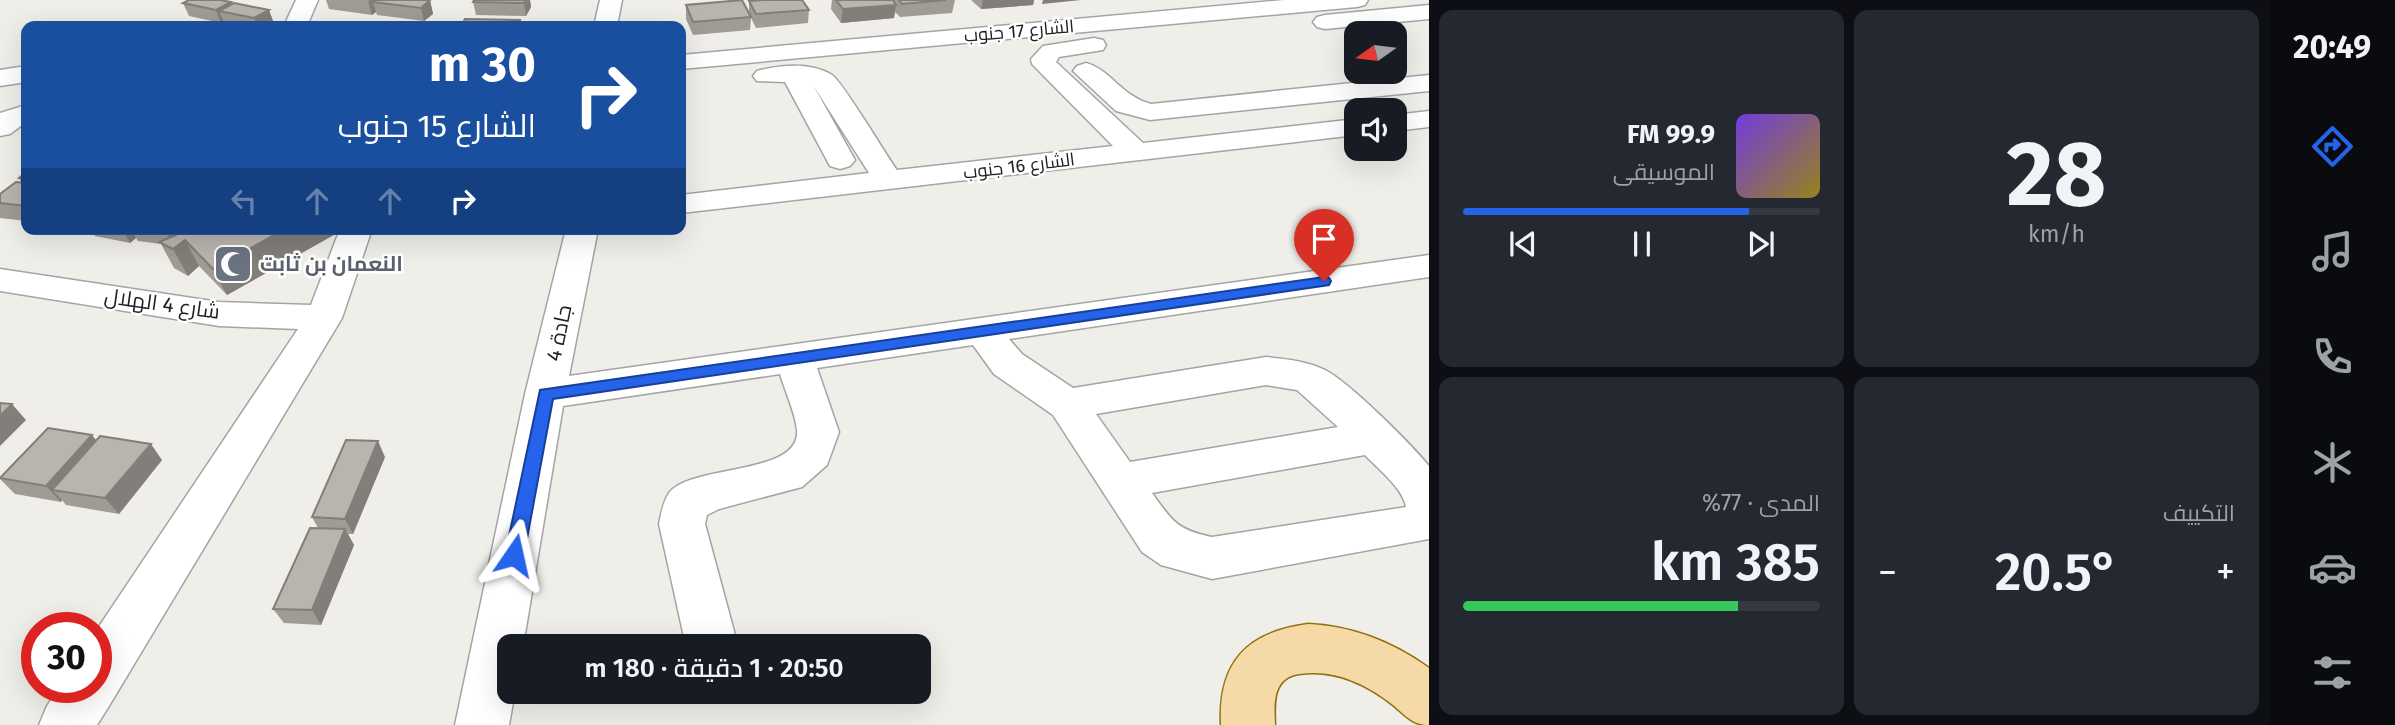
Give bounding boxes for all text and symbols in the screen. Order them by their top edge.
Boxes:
street label: الشارع 17 جنوب [963,15,1075,48]
north arrow [1344,21,1407,84]
map controls [1344,21,1407,161]
text: 20:49 [2293,28,2371,66]
text: 30 m [429,35,536,94]
icon: right [560,49,651,140]
button: sound [1344,98,1407,161]
text: الشارع 15 جنوب [338,107,536,145]
text: 99.9 FM [1627,119,1715,150]
text: 28 [2007,120,2106,229]
icon: directions [2308,122,2357,171]
street label: الشارع 16 جنوب [962,148,1076,185]
text: الموسيقى [1613,158,1715,186]
icon: left [225,182,263,220]
icon: ahead [298,182,336,220]
icon: ahead [371,182,409,220]
icon: right [444,182,482,220]
pin [1294,209,1354,281]
icon: arrive [1305,220,1343,258]
text: km/h [2028,220,2085,248]
icon: previous [1504,225,1542,263]
icon: pause [1623,225,1661,263]
icon: next [1742,225,1780,263]
icon: music [2308,227,2357,276]
mosque icon: النعمان بن ثابت [212,243,254,285]
place label: النعمان بن ثابت [260,251,403,277]
street label: شارع 4 الهلال [102,283,221,326]
street label: جادة 4 [540,302,578,364]
icon: phone [2308,332,2357,381]
icon: climate [2308,438,2357,487]
text: المدى · 77% [1702,489,1820,517]
text: التكييف [2163,499,2235,527]
position arrow [477,518,551,592]
text: 385 km [1651,531,1820,594]
text: 20.5° [1995,541,2118,604]
icon: car [2308,543,2357,592]
text: − [1878,549,1897,595]
text: + [2216,549,2235,595]
speed limit sign: 30 [21,612,112,703]
icon: filters [2308,648,2357,697]
text: 20:50 · 1 دقيقة · 180 m [584,653,844,684]

